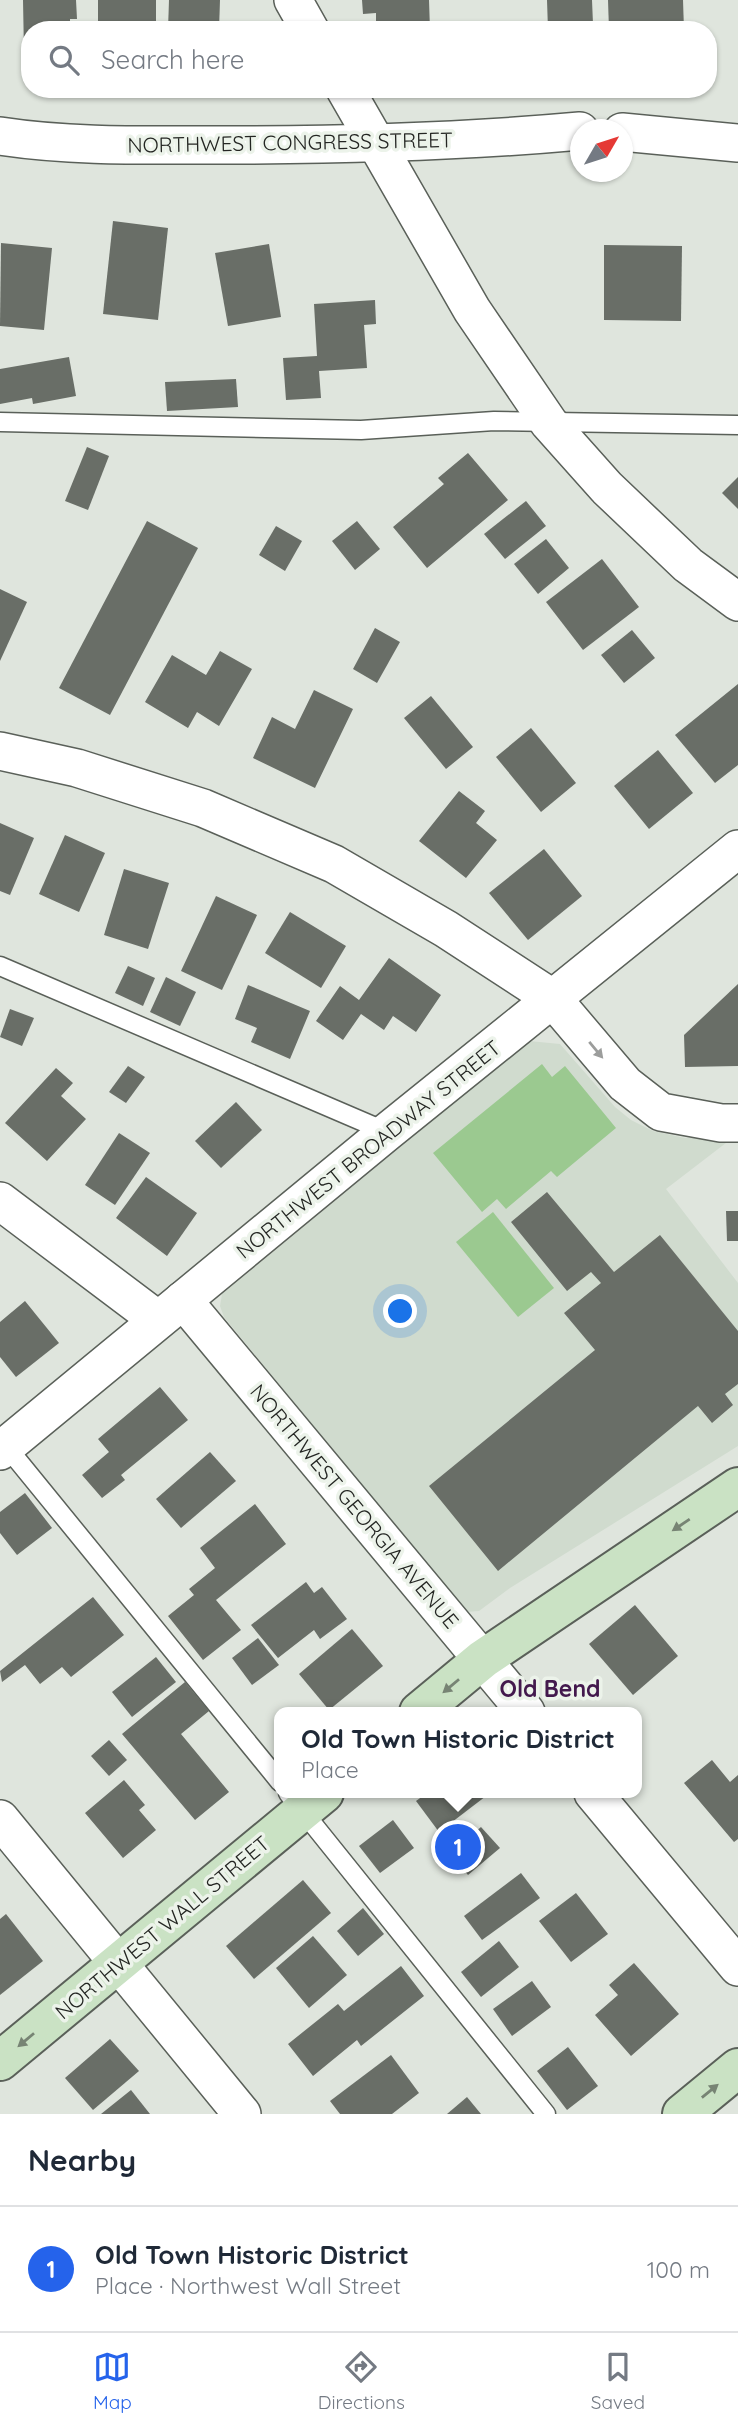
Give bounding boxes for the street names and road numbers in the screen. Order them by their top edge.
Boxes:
street label: NORTHWEST CONGRESS STREET [127,126,453,158]
street label: NORTHWEST BROADWAY STREET [231,1034,505,1264]
street label: NORTHWEST GEORGIA AVENUE [245,1379,465,1633]
street label: NORTHWEST WALL STREET [49,1830,275,2024]

